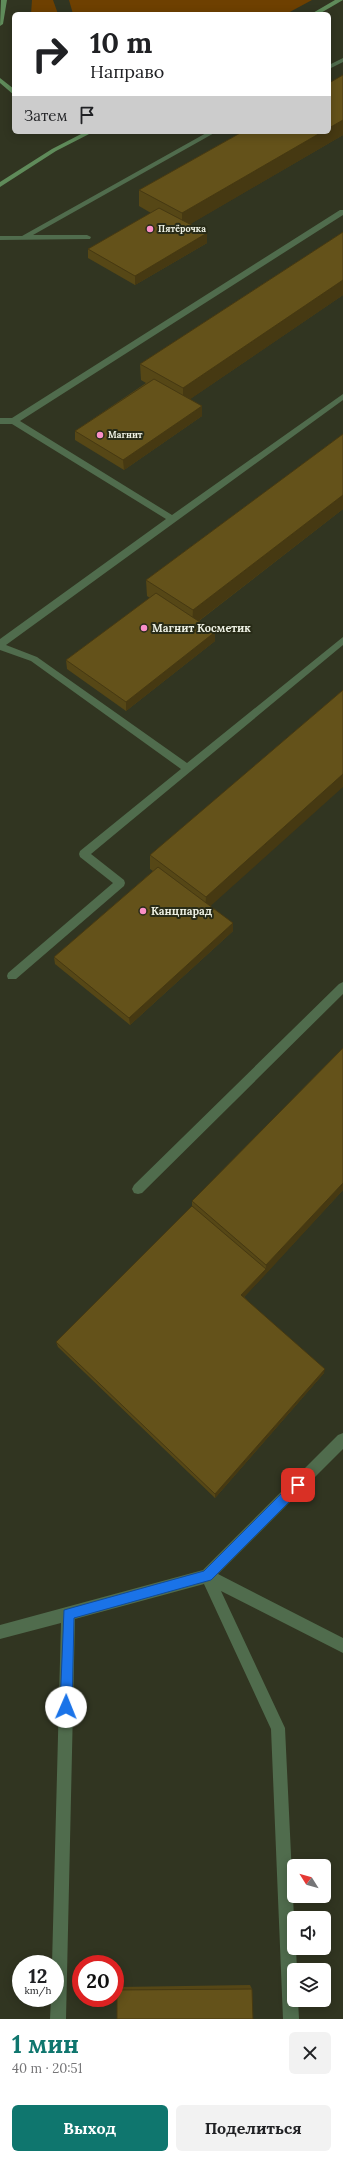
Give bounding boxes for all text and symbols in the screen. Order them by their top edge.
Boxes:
text: 10 m [90,25,152,61]
icon: right [24,28,76,80]
text: Направо [90,60,164,83]
icon: arrive [76,104,98,126]
text: Затем [24,106,68,125]
place label: Пятёрочка [158,223,206,234]
marker: Пятёрочка [145,224,155,234]
place label: Магнит [108,429,143,440]
marker: Магнит [95,430,105,440]
place label: Магнит Косметик [152,621,251,635]
marker: Магнит Косметик [139,623,149,633]
place label: Канцпарад [151,904,213,918]
marker: Канцпарад [138,906,148,916]
pin [281,1468,315,1502]
icon: arrive [287,1474,309,1496]
position arrow [45,1686,87,1728]
north arrow [287,1859,331,1903]
map controls [287,1859,331,2007]
button: sound [287,1911,331,1955]
speed limit sign: 20 [72,1955,124,2007]
text: 12 [29,1963,47,1988]
button: layers [287,1963,331,2007]
text: km/h [24,1984,52,1997]
text: 1 мин [12,2029,79,2060]
button: close [289,2032,331,2074]
text: 40 m · 20:51 [12,2060,82,2077]
button: Выход [12,2105,168,2151]
button: Поделиться [176,2105,331,2151]

